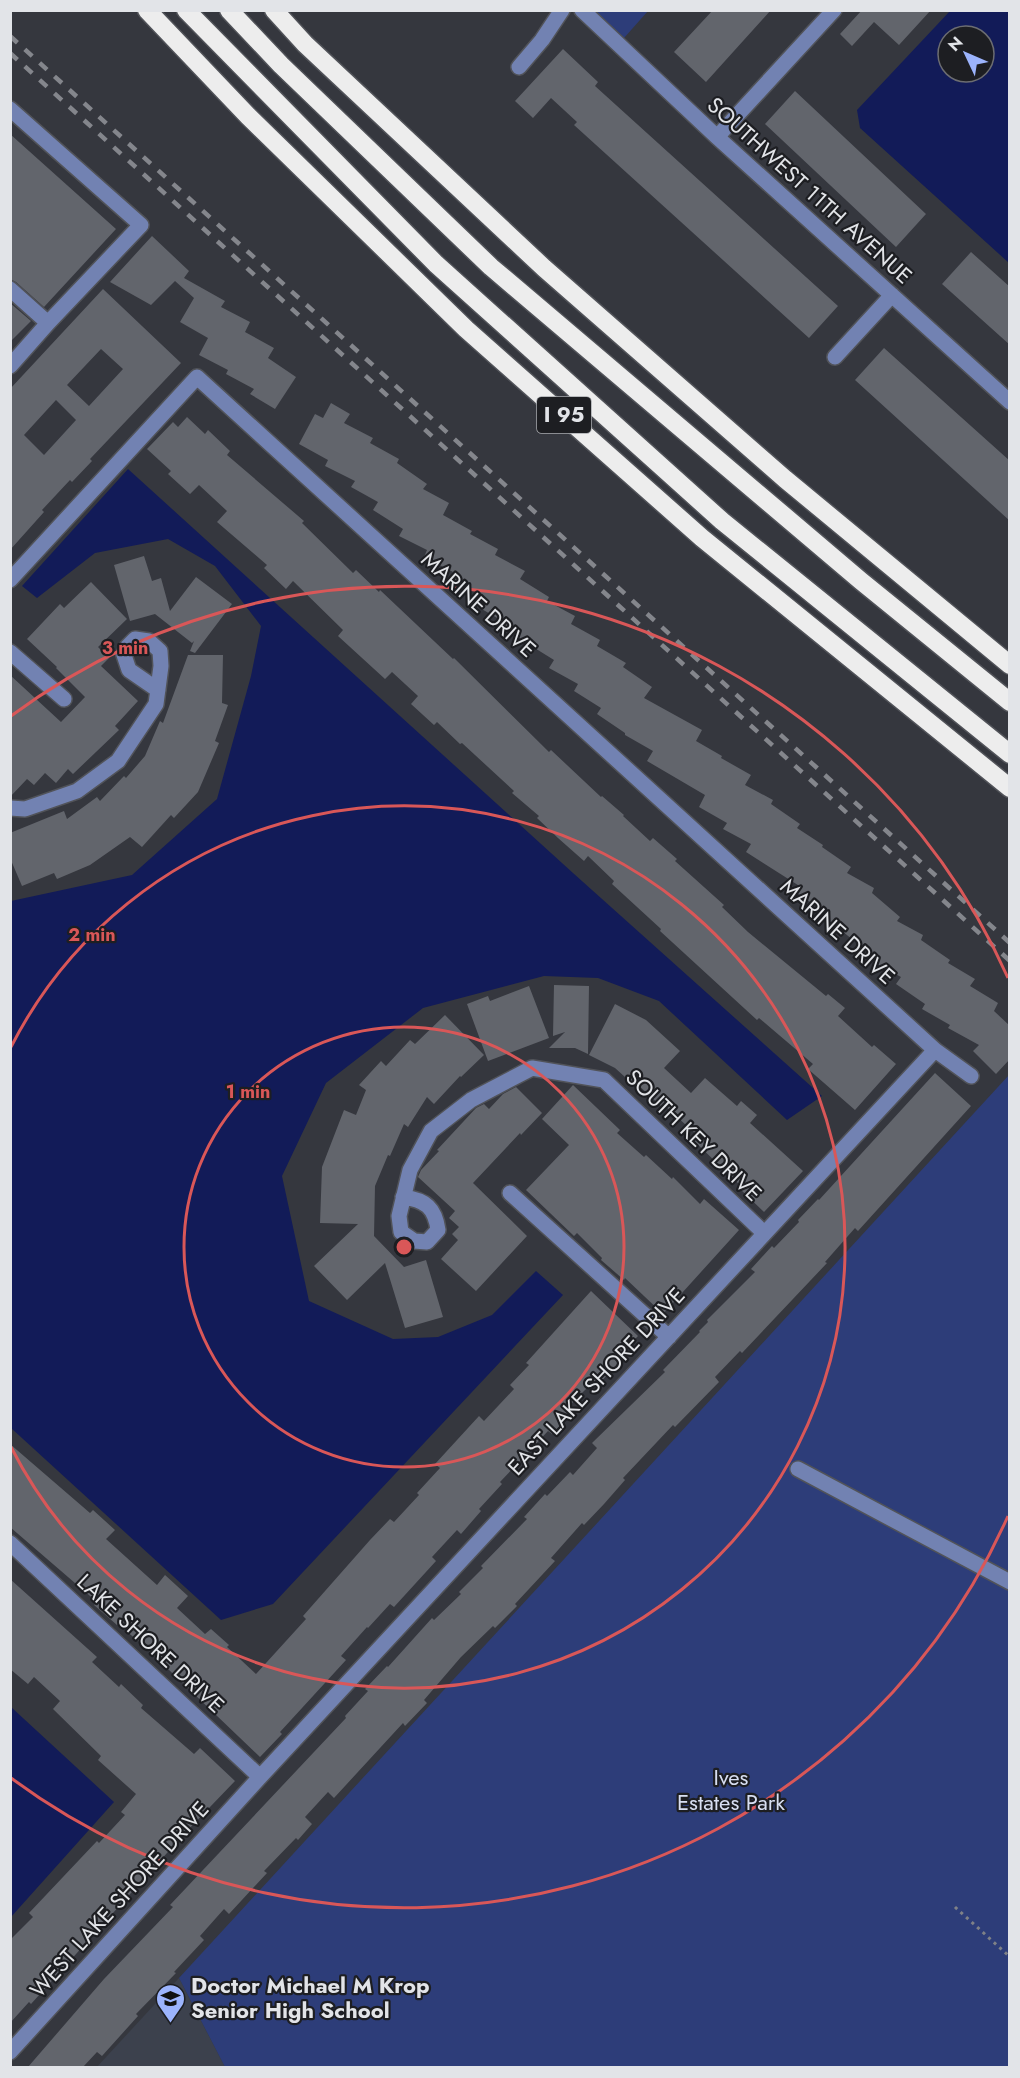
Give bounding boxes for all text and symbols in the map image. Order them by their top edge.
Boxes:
north arrow [936,24,996,84]
text: N [943,31,968,56]
street label: SOUTHWEST 11TH AVENUE [700,89,920,291]
road number: I 95 [537,397,591,433]
street label: MARINE DRIVE [414,544,544,664]
text: 3 min [102,635,148,661]
street label: MARINE DRIVE [773,871,903,991]
text: 2 min [68,922,116,948]
street label: SOUTH KEY DRIVE [619,1061,769,1209]
text: 1 min [226,1079,270,1105]
centre of rings [394,1237,414,1257]
street label: EAST LAKE SHORE DRIVE [500,1280,692,1482]
street label: LAKE SHORE DRIVE [70,1566,232,1720]
park label: Ives Estates Park [677,1761,785,1818]
street label: WEST LAKE SHORE DRIVE [22,1794,216,2004]
place label: Doctor Michael M Krop Senior High School [191,1969,430,2026]
school or university icon: Doctor Michael M Krop Senior High School [154,1982,186,2024]

